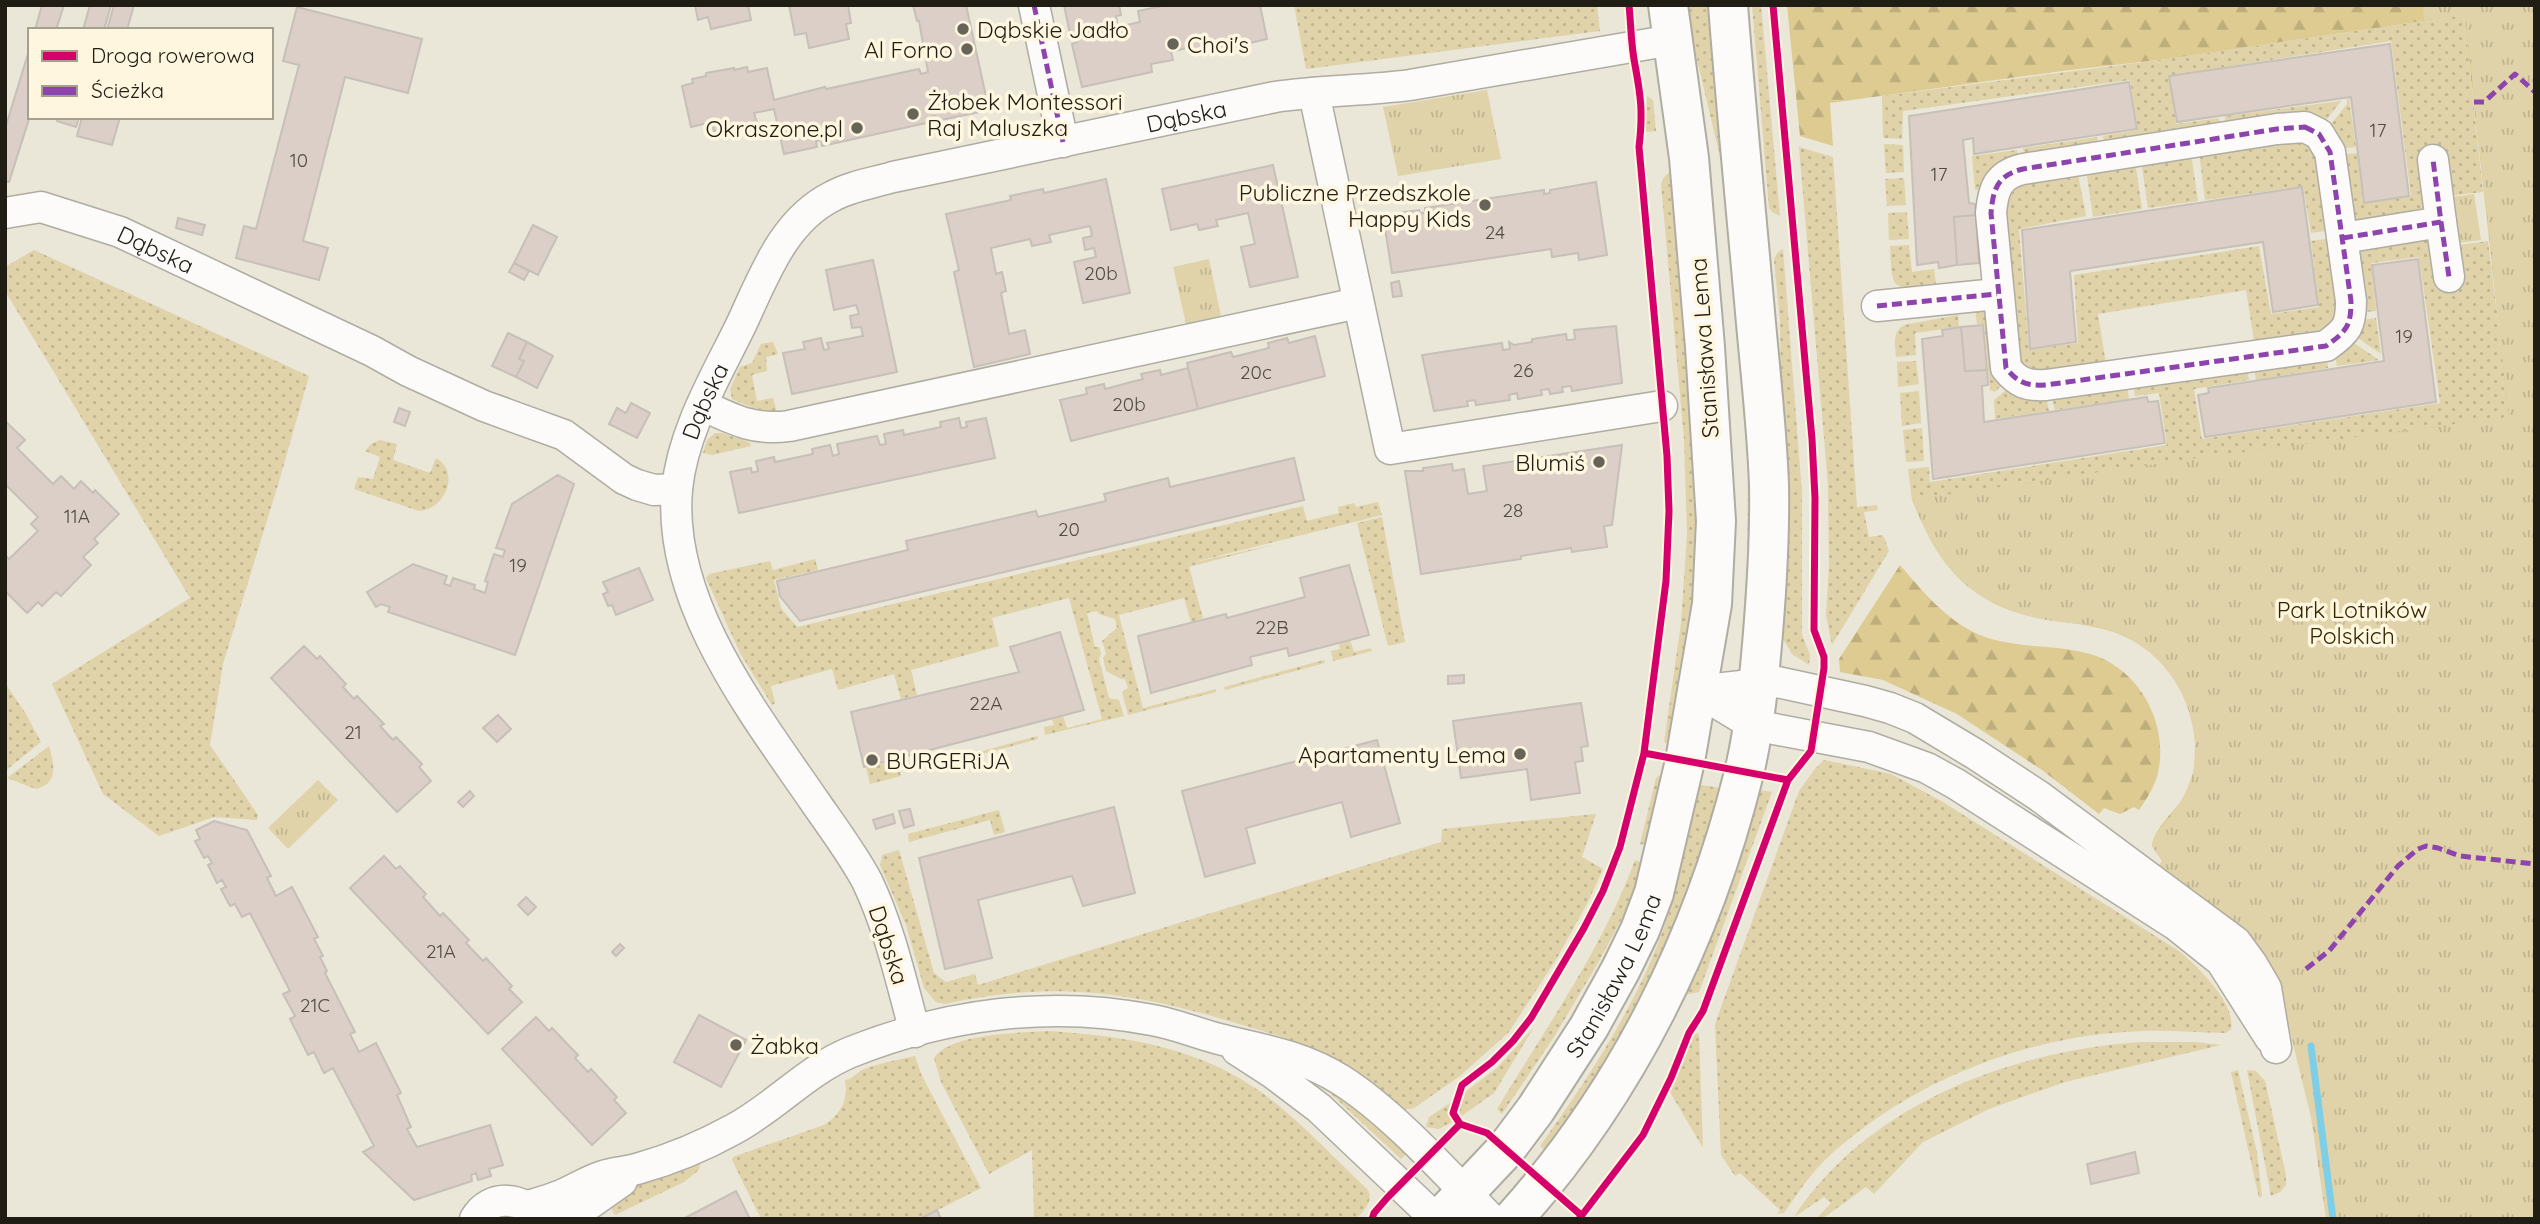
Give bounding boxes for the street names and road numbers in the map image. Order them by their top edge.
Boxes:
street label: Dąbska [1143,93,1229,138]
street label: Dąbska [113,218,199,279]
street label: Stanisława Lema [1683,257,1725,439]
street label: Dąbska [675,358,734,443]
street label: Stanisława Lema [1559,889,1667,1063]
street label: Dąbska [863,902,915,988]

